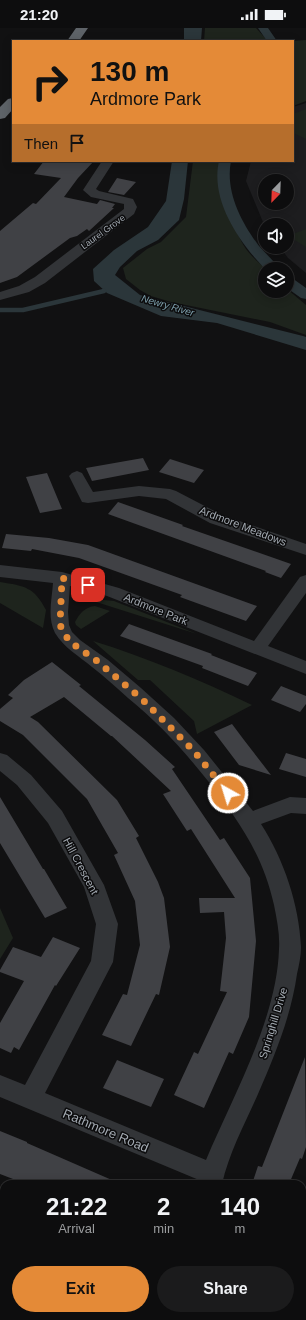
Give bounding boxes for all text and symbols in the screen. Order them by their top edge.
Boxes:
text: 21:20 [20,6,58,23]
icon: right [24,56,76,108]
text: 130 m [90,56,169,87]
text: Ardmore Park [90,89,201,109]
icon: arrive [66,132,88,154]
text: Then [24,135,58,152]
north arrow [258,174,294,210]
map controls [258,174,294,298]
street label: Laurel Grove [79,213,127,251]
button: sound [258,218,294,254]
button: layers [258,262,294,298]
water label: Newry River [140,293,196,318]
street label: Ardmore Meadows [198,504,289,548]
pin [71,568,105,602]
icon: arrive [77,574,99,596]
street label: Ardmore Park [122,591,190,627]
position arrow [207,772,249,814]
street label: Hill Crescent [61,836,101,896]
street label: Springhill Drive [256,986,290,1060]
street label: Rathmore Road [61,1106,151,1155]
text: 21:22 [46,1193,107,1220]
text: 2 [157,1193,170,1220]
text: 140 [220,1193,260,1220]
text: Arrival [58,1221,95,1236]
text: min [153,1221,174,1236]
text: m [235,1221,245,1236]
button: Exit [12,1266,149,1312]
button: Share [157,1266,294,1312]

